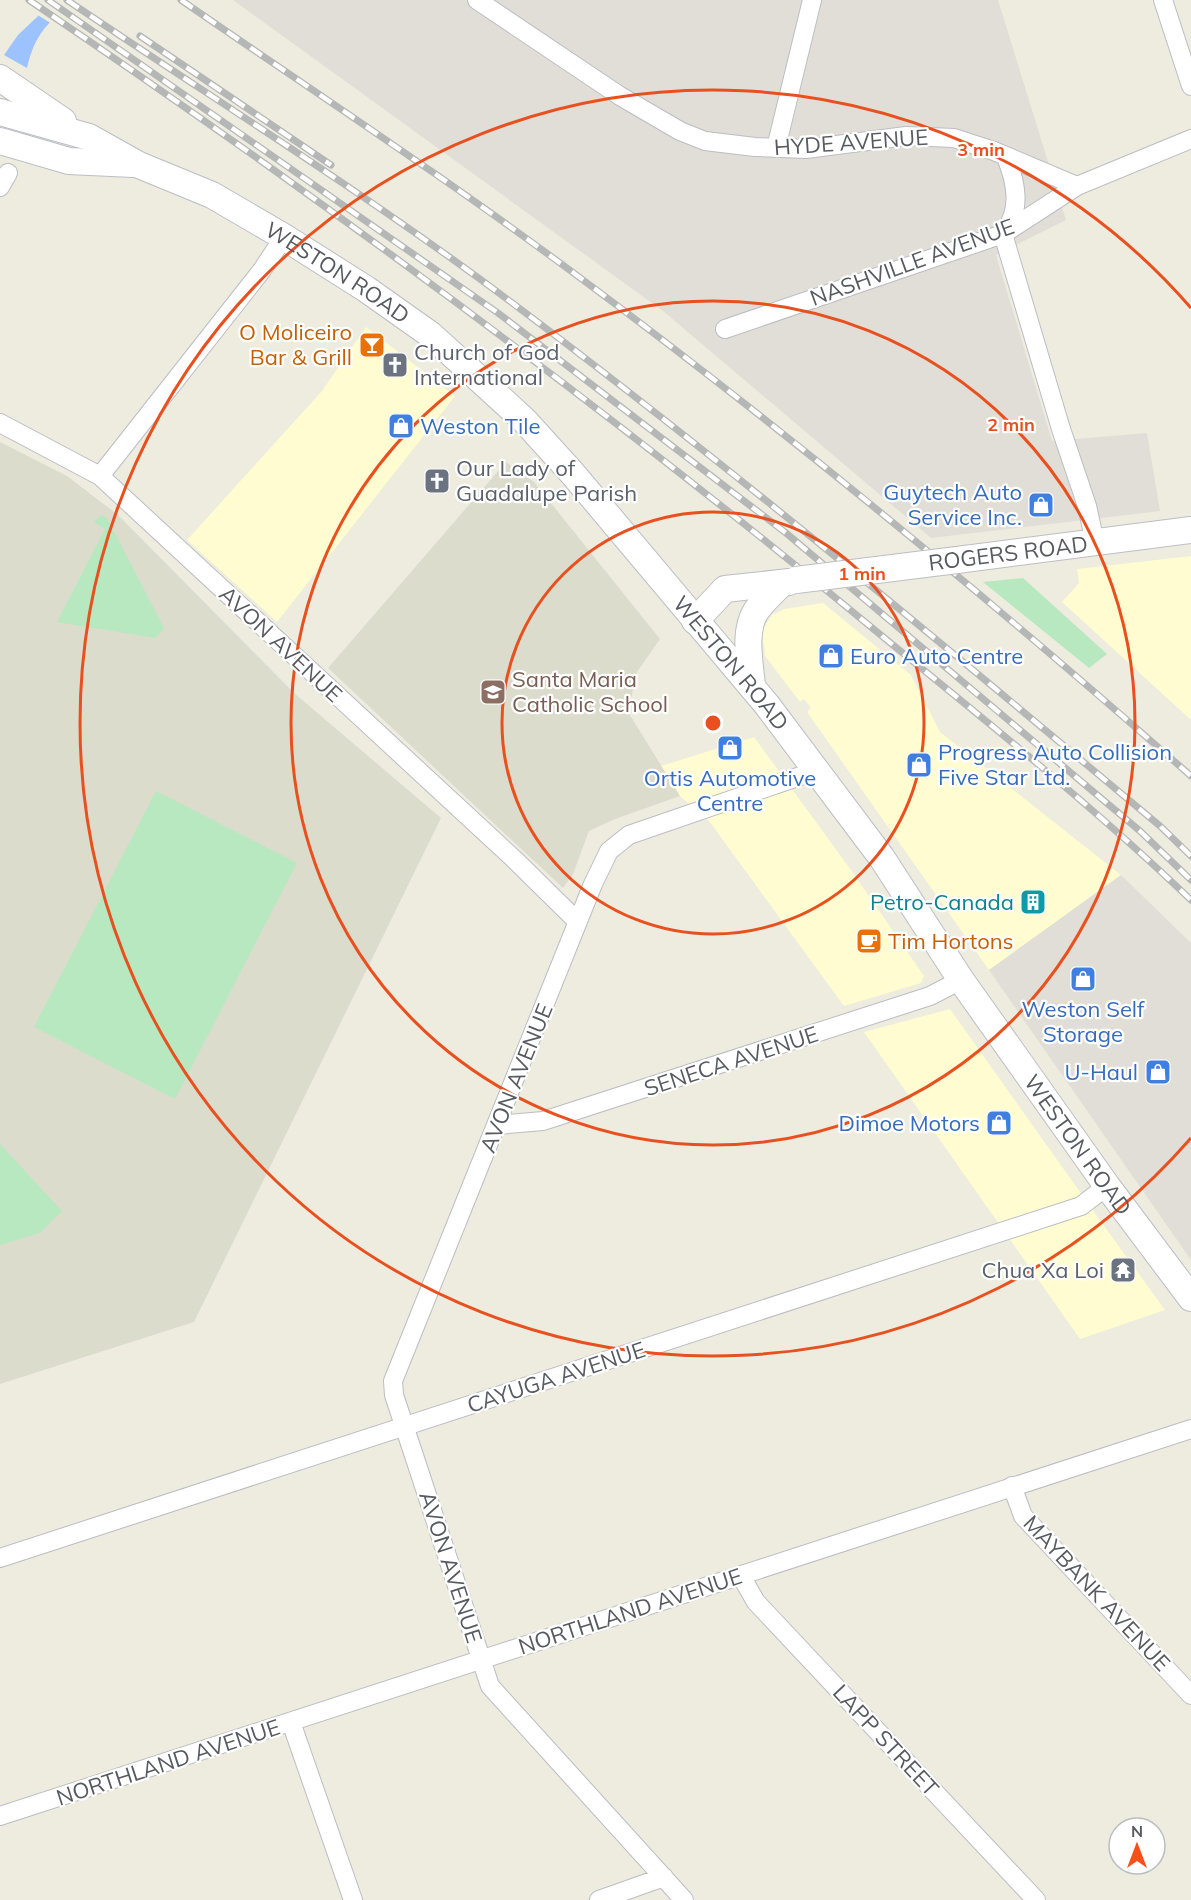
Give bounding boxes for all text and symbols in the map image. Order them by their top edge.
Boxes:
street label: HYDE AVENUE [773,123,929,161]
text: 3 min [957,138,1005,161]
street label: NASHVILLE AVENUE [806,212,1018,312]
street label: WESTON ROAD [260,215,415,329]
place label: O Moliceiro Bar & Grill [239,318,352,371]
bar icon: O Moliceiro Bar & Grill [357,330,387,360]
place label: Church of God International [414,338,559,391]
church icon: Church of God International [380,350,410,380]
shop icon: Weston Tile [386,411,416,441]
place label: Weston Tile [420,412,540,440]
text: 2 min [987,413,1035,436]
place label: Our Lady of Guadalupe Parish [456,454,637,507]
church icon: Our Lady of Guadalupe Parish [422,466,452,496]
place label: Guytech Auto Service Inc. [883,478,1022,531]
shop icon: Guytech Auto Service Inc. [1026,490,1056,520]
street label: ROGERS ROAD [927,529,1089,577]
text: 1 min [838,562,886,585]
street label: AVON AVENUE [214,580,348,708]
street label: WESTON ROAD [667,590,795,736]
shop icon: Euro Auto Centre [816,641,846,671]
place label: Euro Auto Centre [850,642,1023,670]
place label: Santa Maria Catholic School [512,665,668,718]
school or university icon: Santa Maria Catholic School [478,677,508,707]
centre of rings [703,713,723,733]
shop icon: Ortis Automotive Centre [715,733,745,763]
place label: Progress Auto Collision Five Star Ltd. [938,738,1172,791]
shop icon: Progress Auto Collision Five Star Ltd. [904,750,934,780]
place label: Ortis Automotive Centre [644,764,816,817]
building icon: Petro-Canada [1018,887,1048,917]
place label: Petro-Canada [870,888,1014,916]
cafe icon: Tim Hortons [854,926,884,956]
place label: Tim Hortons [888,927,1014,955]
shop icon: Weston Self Storage [1068,964,1098,994]
place label: Weston Self Storage [1021,995,1145,1048]
street label: AVON AVENUE [473,1000,559,1156]
street label: SENECA AVENUE [640,1020,822,1102]
shop icon: U-Haul [1143,1057,1173,1087]
place label: U-Haul [1065,1058,1138,1086]
street label: WESTON ROAD [1018,1069,1138,1221]
shop icon: Dimoe Motors [984,1108,1014,1138]
place label: Dimoe Motors [838,1109,980,1137]
temple icon: Chua Xa Loi [1108,1255,1138,1285]
place label: Chua Xa Loi [981,1256,1104,1284]
street label: CAYUGA AVENUE [463,1335,649,1419]
street label: AVON AVENUE [413,1488,489,1646]
street label: MAYBANK AVENUE [1018,1509,1176,1677]
street label: NORTHLAND AVENUE [515,1562,745,1660]
street label: LAPP STREET [827,1678,945,1802]
street label: NORTHLAND AVENUE [53,1713,283,1811]
north arrow [1107,1816,1167,1876]
text: N [1131,1821,1143,1841]

